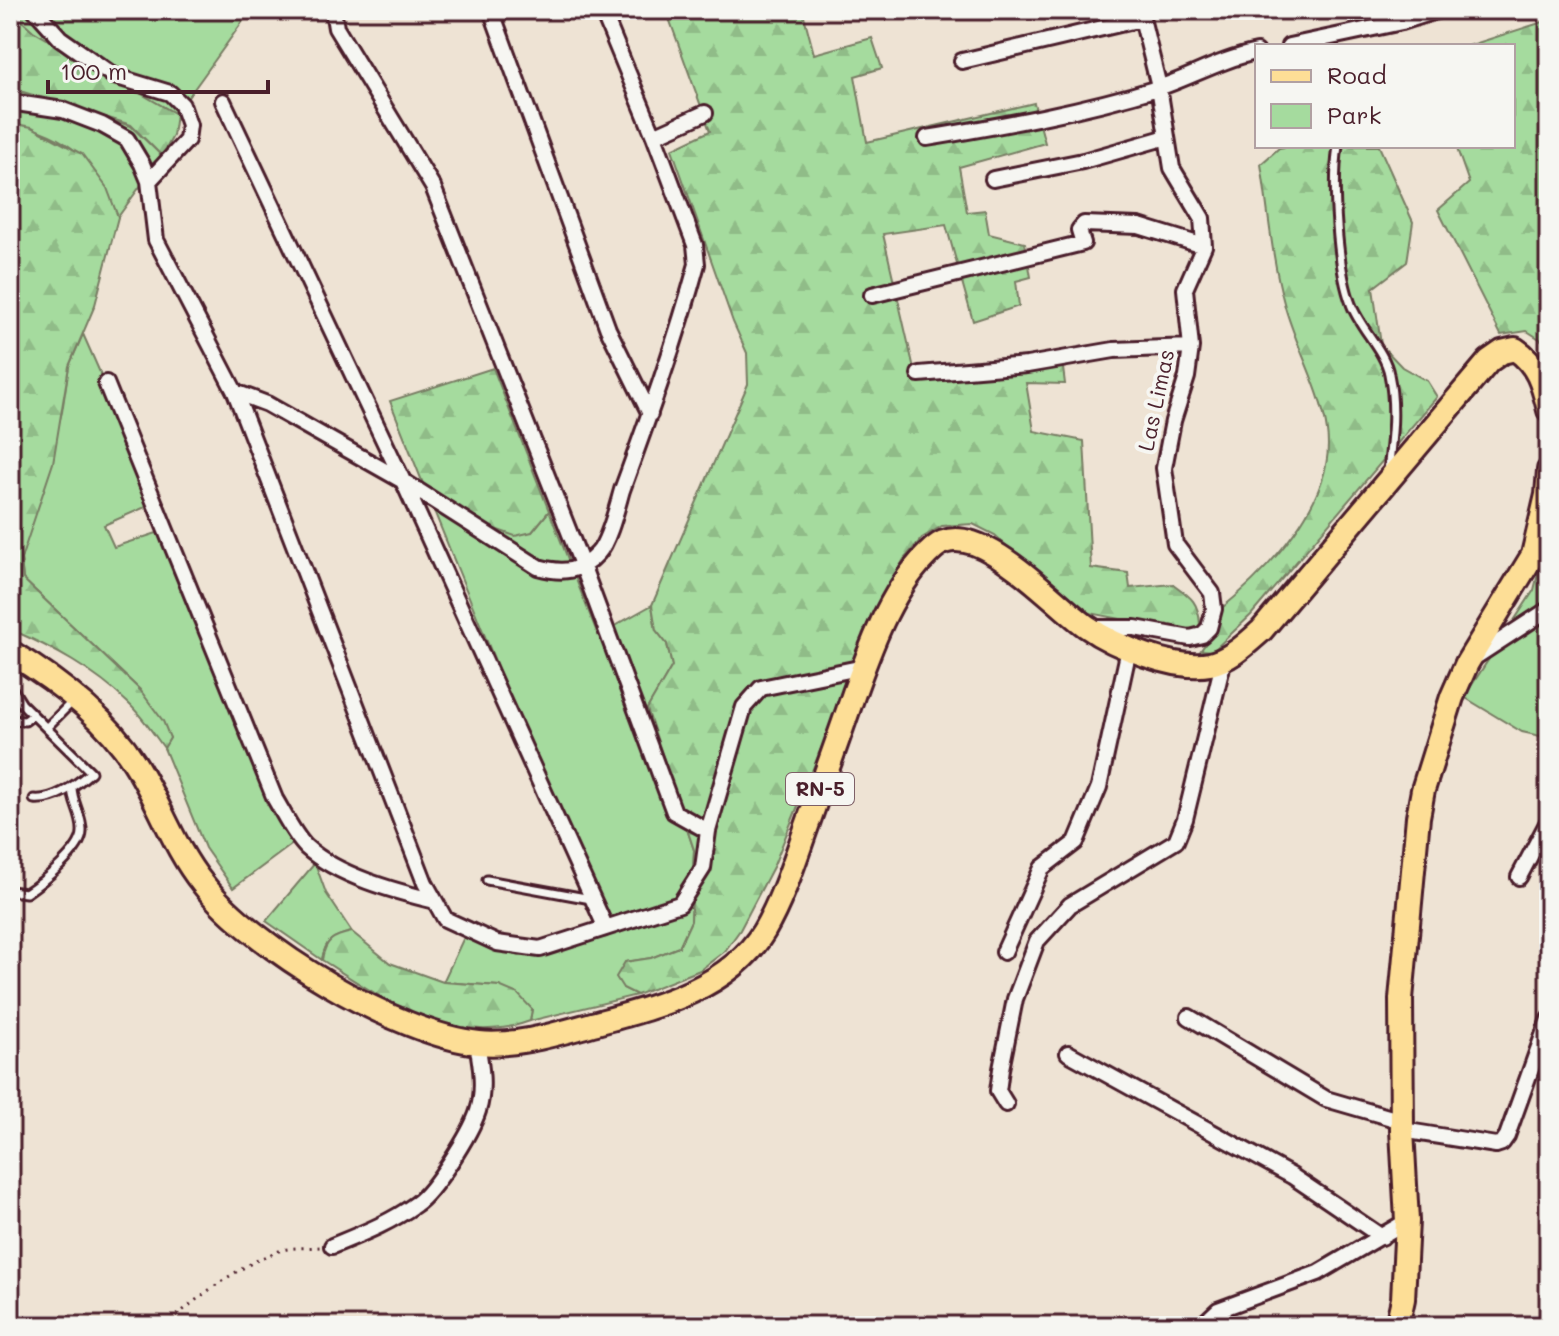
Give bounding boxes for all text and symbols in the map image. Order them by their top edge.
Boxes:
scale bar [48,44,268,94]
legend [1255,44,1515,148]
text: 100 m [60,55,127,86]
text: Road [1327,59,1387,90]
text: Park [1327,99,1381,130]
street label: Las Limas [1131,346,1180,453]
road number: RN-5 [786,773,854,805]

